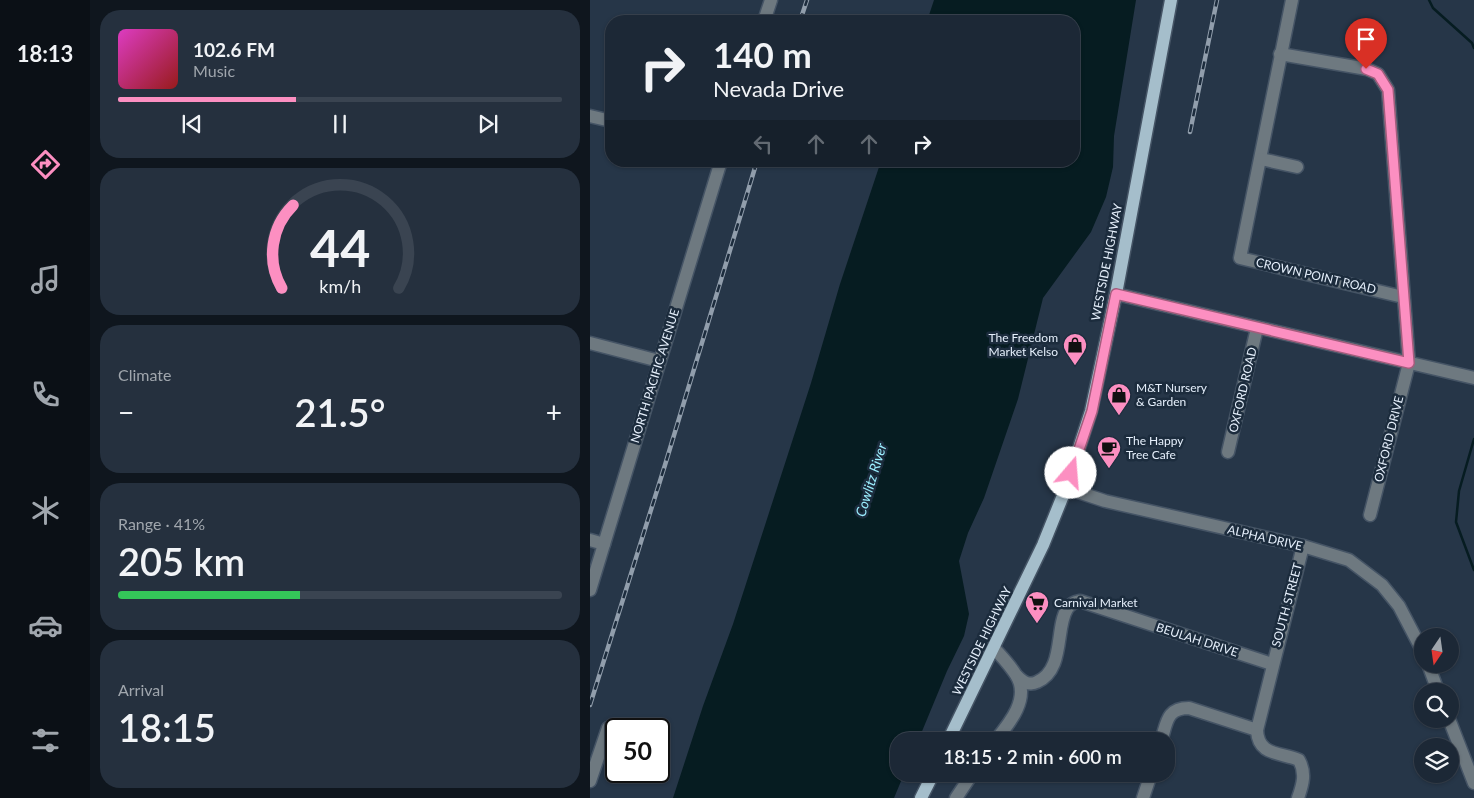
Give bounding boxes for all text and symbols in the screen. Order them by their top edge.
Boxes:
pin [1345,18,1387,69]
icon: arrive [1352,25,1380,53]
text: 140 m [713,33,812,75]
icon: right [630,35,695,100]
text: 102.6 FM [193,38,275,61]
text: 18:13 [17,40,73,67]
text: Music [193,61,235,80]
text: Nevada Drive [713,75,844,102]
icon: previous [178,110,206,138]
icon: pause [326,110,354,138]
icon: next [474,110,502,138]
icon: left [749,130,777,158]
icon: ahead [802,130,830,158]
icon: ahead [855,130,883,158]
icon: right [908,130,936,158]
icon: directions [28,147,63,182]
street label: WESTSIDE HIGHWAY [1088,202,1125,322]
text: 44 [310,216,370,278]
street label: CROWN POINT ROAD [1255,254,1378,297]
icon: music [28,262,63,297]
text: km/h [319,275,361,297]
street label: NORTH PACIFIC AVENUE [627,307,682,445]
place label: The Freedom Market Kelso [988,330,1058,359]
shop icon: The Freedom Market Kelso [1062,332,1088,366]
street label: OXFORD ROAD [1225,346,1260,434]
text: Climate [118,365,171,384]
icon: phone [28,377,63,412]
place label: M&T Nursery & Garden [1136,380,1208,409]
shop icon: M&T Nursery & Garden [1106,382,1132,416]
text: 21.5° [295,389,385,435]
street label: OXFORD DRIVE [1371,394,1406,483]
text: − [118,395,134,429]
text: + [546,395,562,429]
place label: The Happy Tree Cafe [1126,433,1184,462]
cafe icon: The Happy Tree Cafe [1096,435,1122,469]
water label: Cowlitz River [851,441,890,519]
position arrow [1044,446,1096,498]
icon: climate [28,493,63,528]
text: Range · 41% [118,514,205,533]
street label: ALPHA DRIVE [1226,522,1304,553]
text: 205 km [118,538,245,584]
street label: SOUTH STREET [1268,561,1305,649]
street label: WESTSIDE HIGHWAY [949,584,1015,698]
supermarket icon: Carnival Market [1024,590,1050,624]
place label: Carnival Market [1054,595,1138,610]
icon: car [28,608,63,643]
street label: BEULAH DRIVE [1154,619,1240,660]
north arrow [1414,628,1459,672]
map controls [1414,628,1459,783]
text: Arrival [118,680,164,699]
button: search [1414,683,1459,728]
text: 18:15 [118,704,216,750]
speed limit sign: 50 [605,718,670,783]
icon: filters [28,723,63,758]
button: layers [1414,738,1459,783]
text: 18:15 · 2 min · 600 m [943,745,1122,768]

